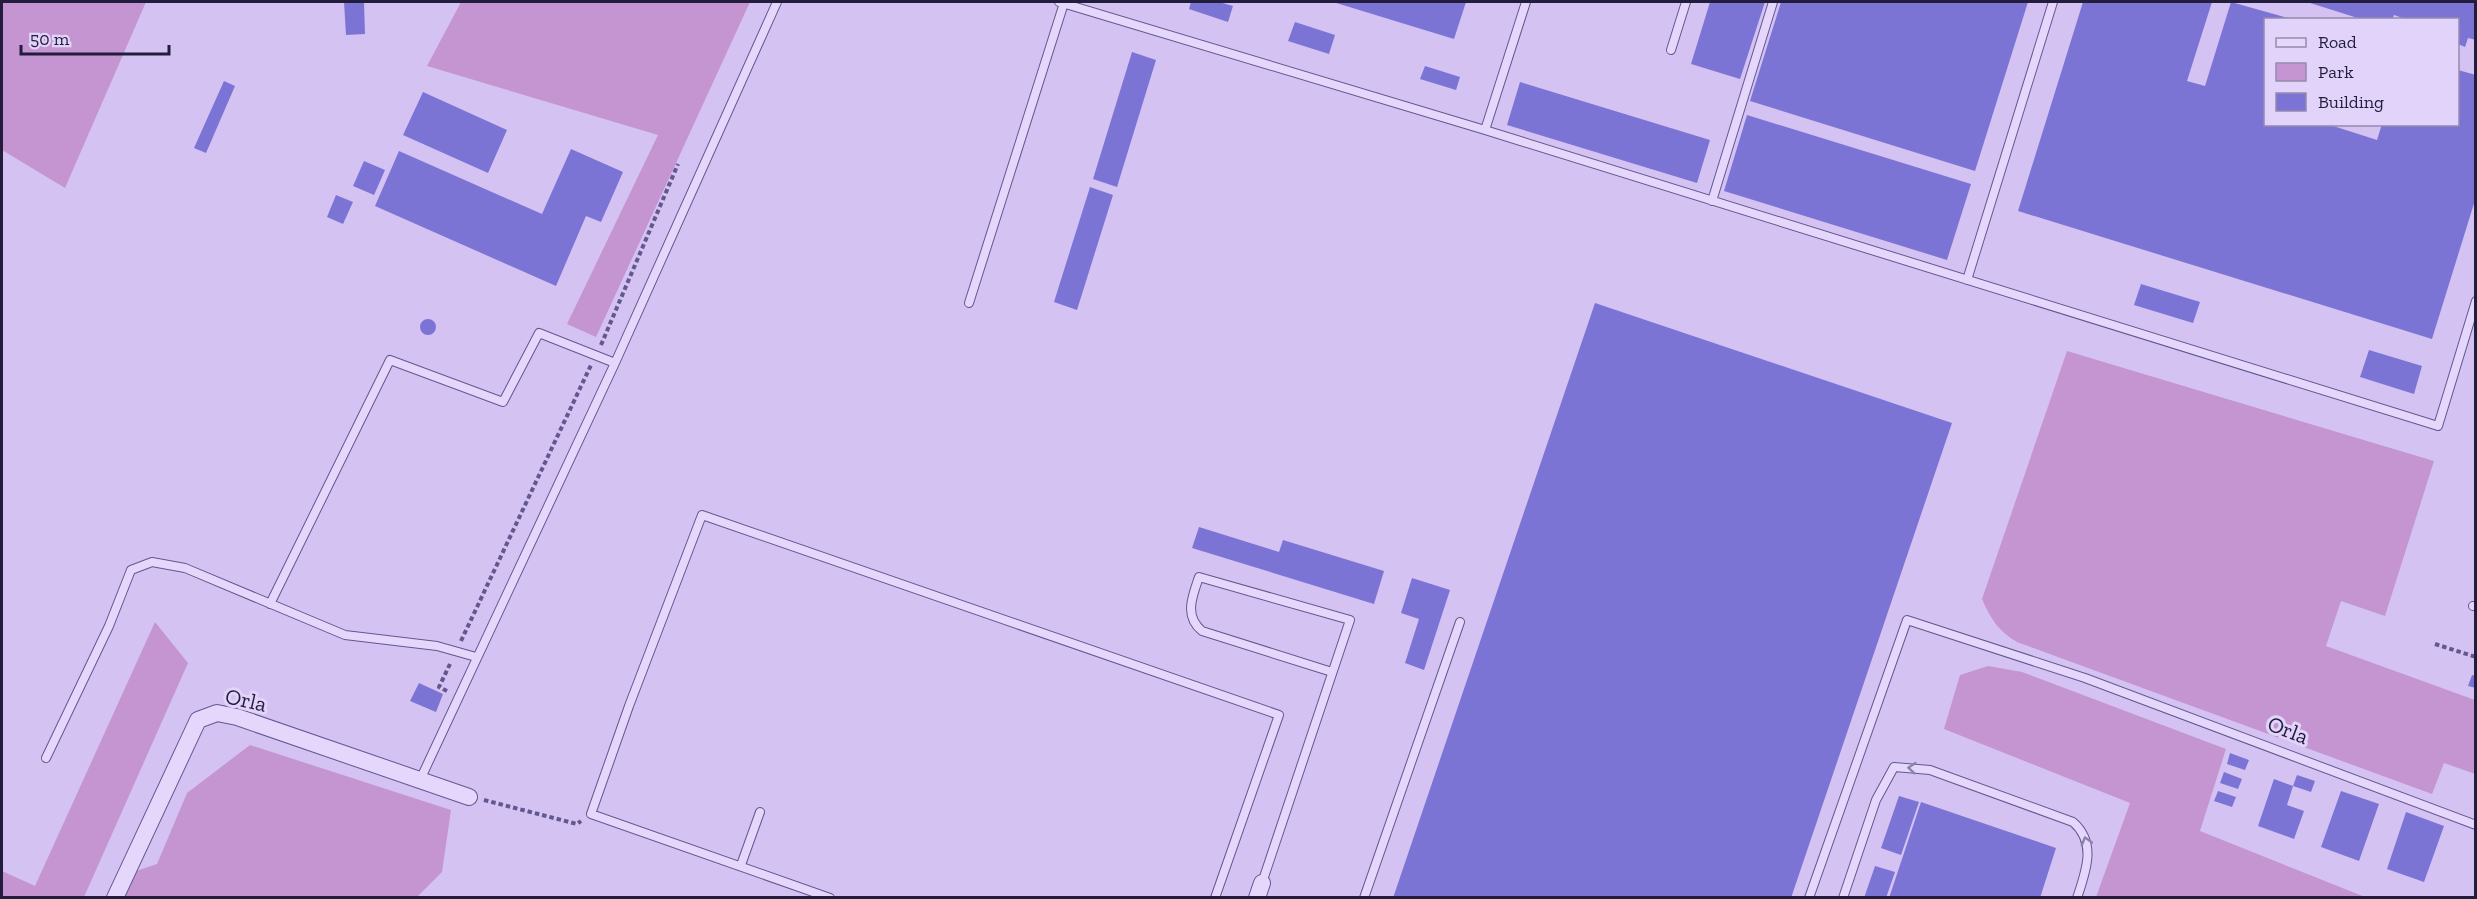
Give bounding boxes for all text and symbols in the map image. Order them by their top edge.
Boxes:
scale bar [21,18,170,56]
legend [2264,18,2459,126]
text: 50 m [30,28,70,50]
text: Road [2318,31,2357,53]
text: Park [2318,61,2354,83]
text: Building [2318,91,2384,113]
street label: Orla [223,682,270,718]
street label: Orla [2264,710,2313,750]
one-way arrow [1907,762,1916,775]
one-way arrow [2080,837,2093,847]

